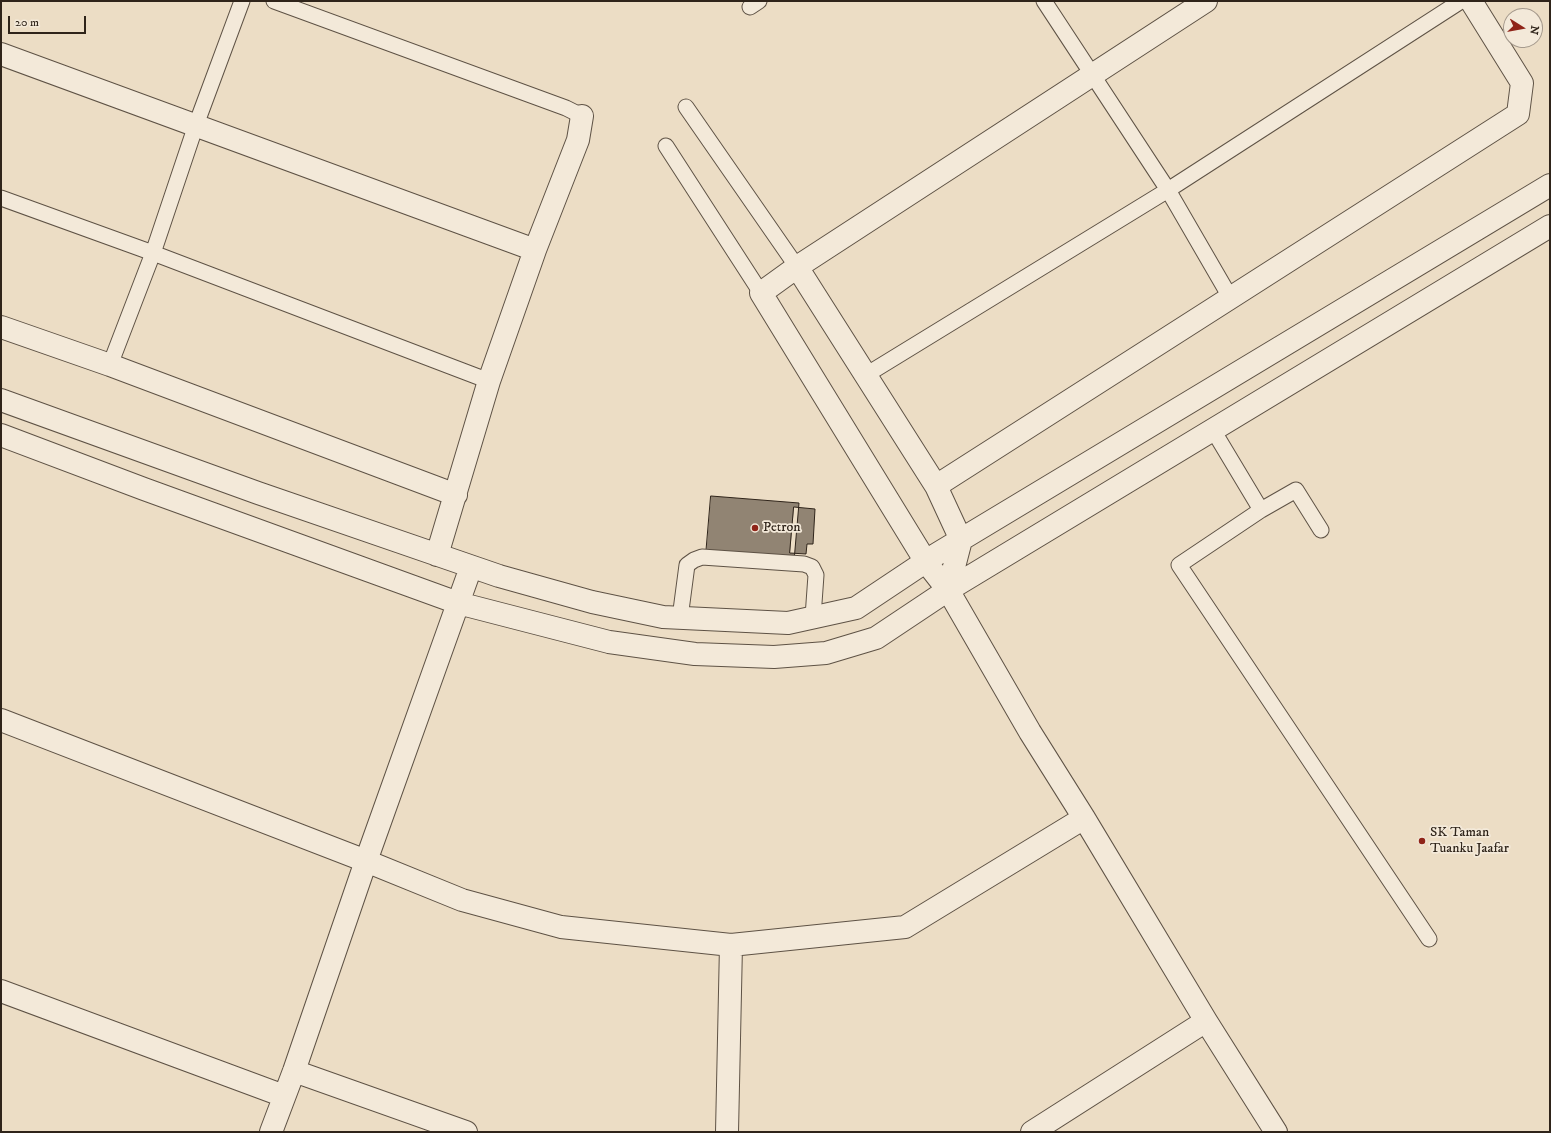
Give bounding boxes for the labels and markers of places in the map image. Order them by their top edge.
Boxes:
place label: Petron [763,520,801,536]
marker: Petron [750,523,760,533]
place label: SK Taman Tuanku Jaafar [1430,825,1509,858]
marker: SK Taman Tuanku Jaafar [1417,836,1427,846]

